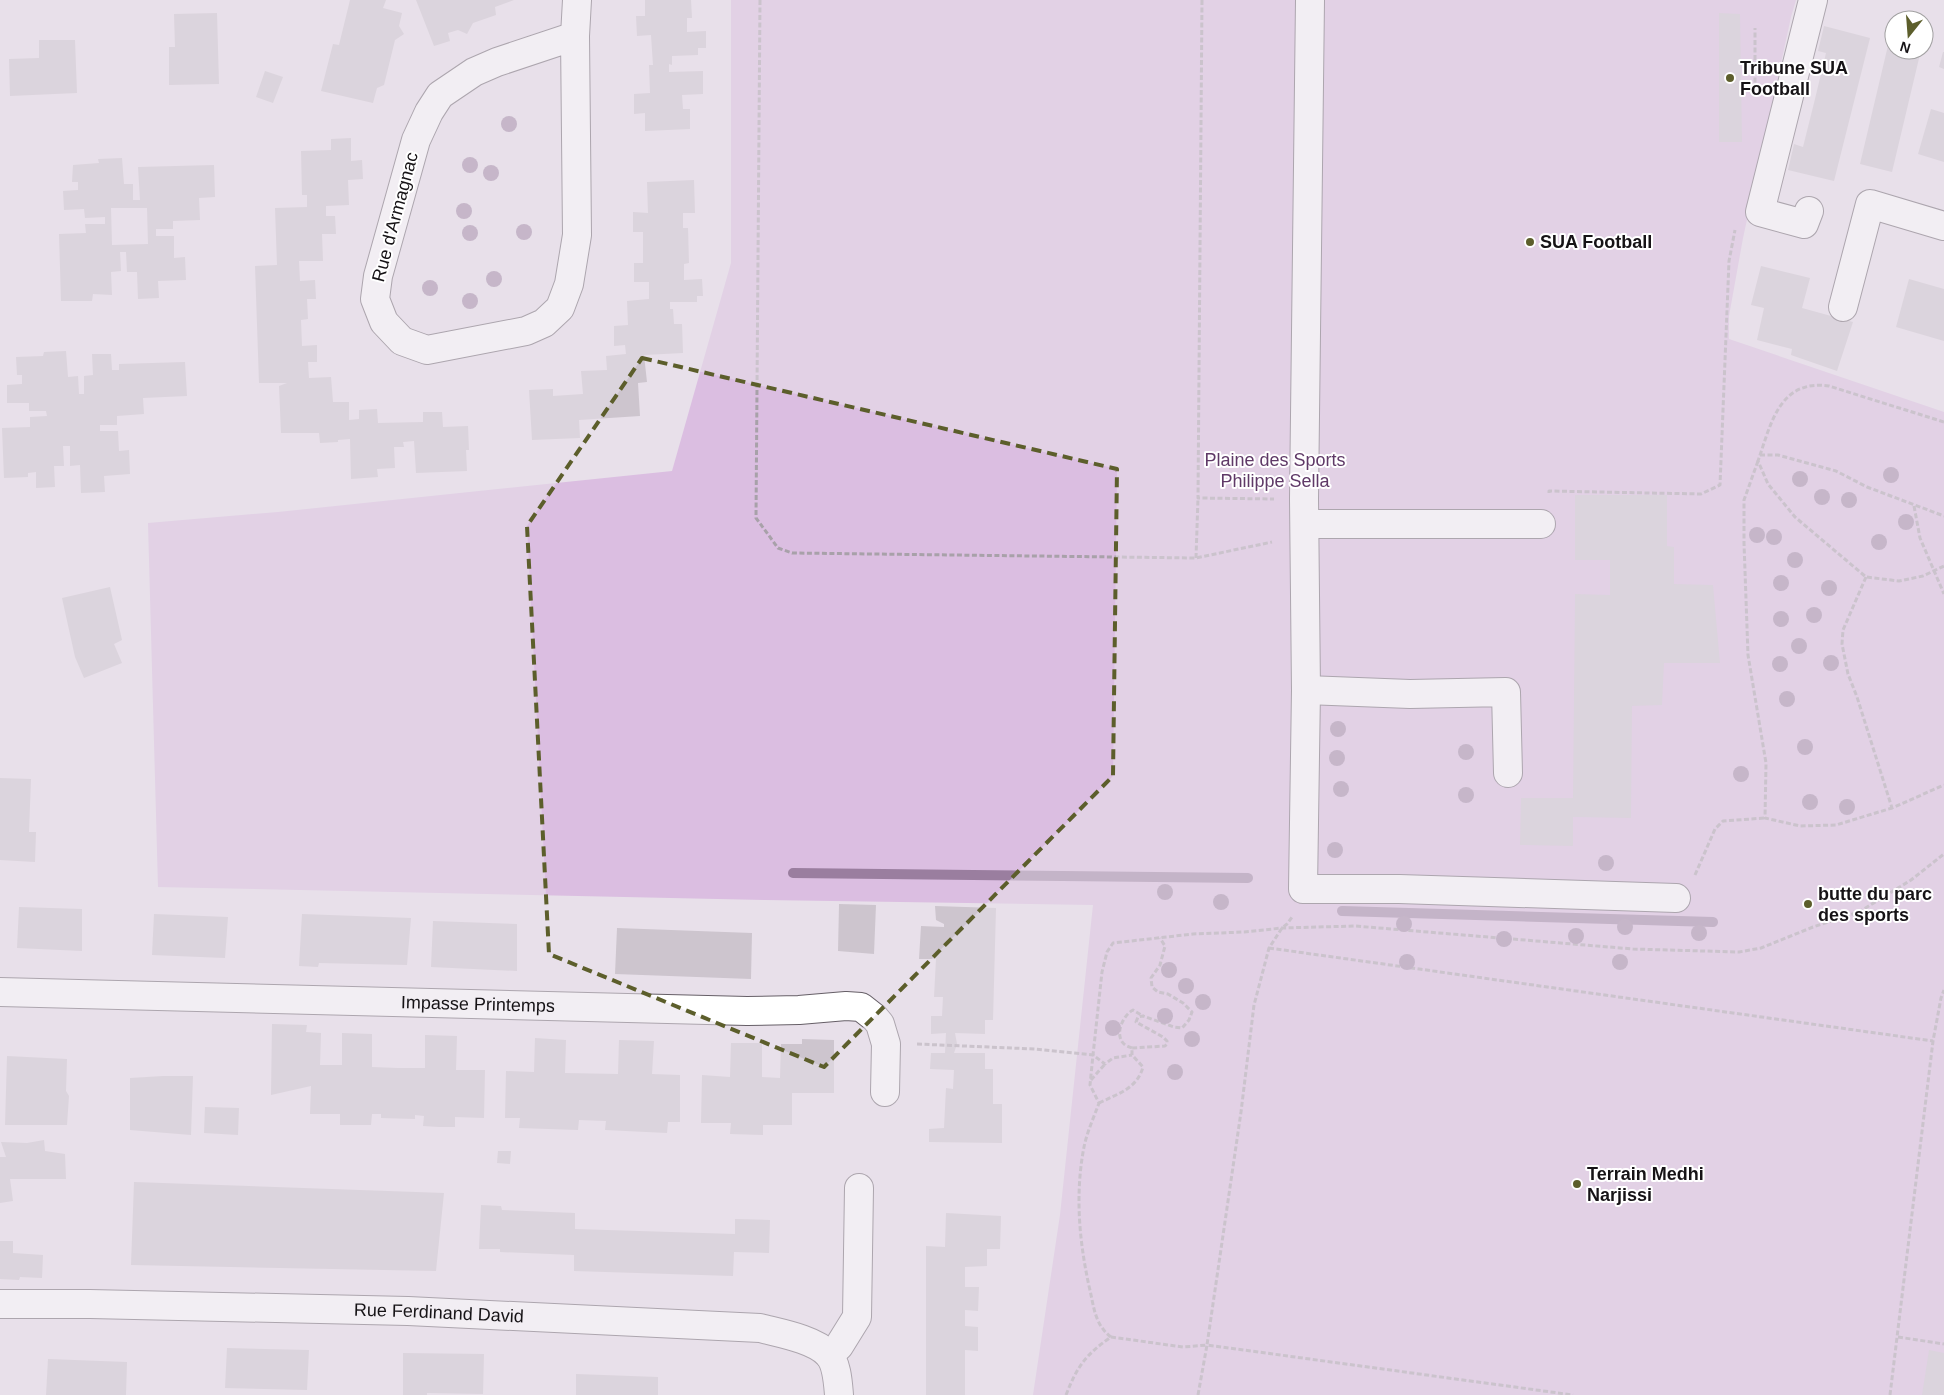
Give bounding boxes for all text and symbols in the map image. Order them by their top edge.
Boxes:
north arrow [1884,10,1934,60]
text: N [1898,38,1912,57]
place label: Tribune SUA Football [1740,58,1848,99]
marker: Tribune SUA Football [1724,72,1736,84]
street label: Rue d'Armagnac [368,150,422,284]
place label: SUA Football [1540,232,1652,252]
marker: SUA Football [1524,236,1536,248]
park label: Plaine des Sports Philippe Sella [1204,450,1346,491]
place label: butte du parc des sports [1818,884,1932,925]
marker: butte du parc des sports [1802,898,1814,910]
street label: Impasse Printemps [401,992,555,1016]
place label: Terrain Medhi Narjissi [1587,1164,1704,1205]
marker: Terrain Medhi Narjissi [1571,1178,1583,1190]
street label: Rue Ferdinand David [354,1300,524,1327]

